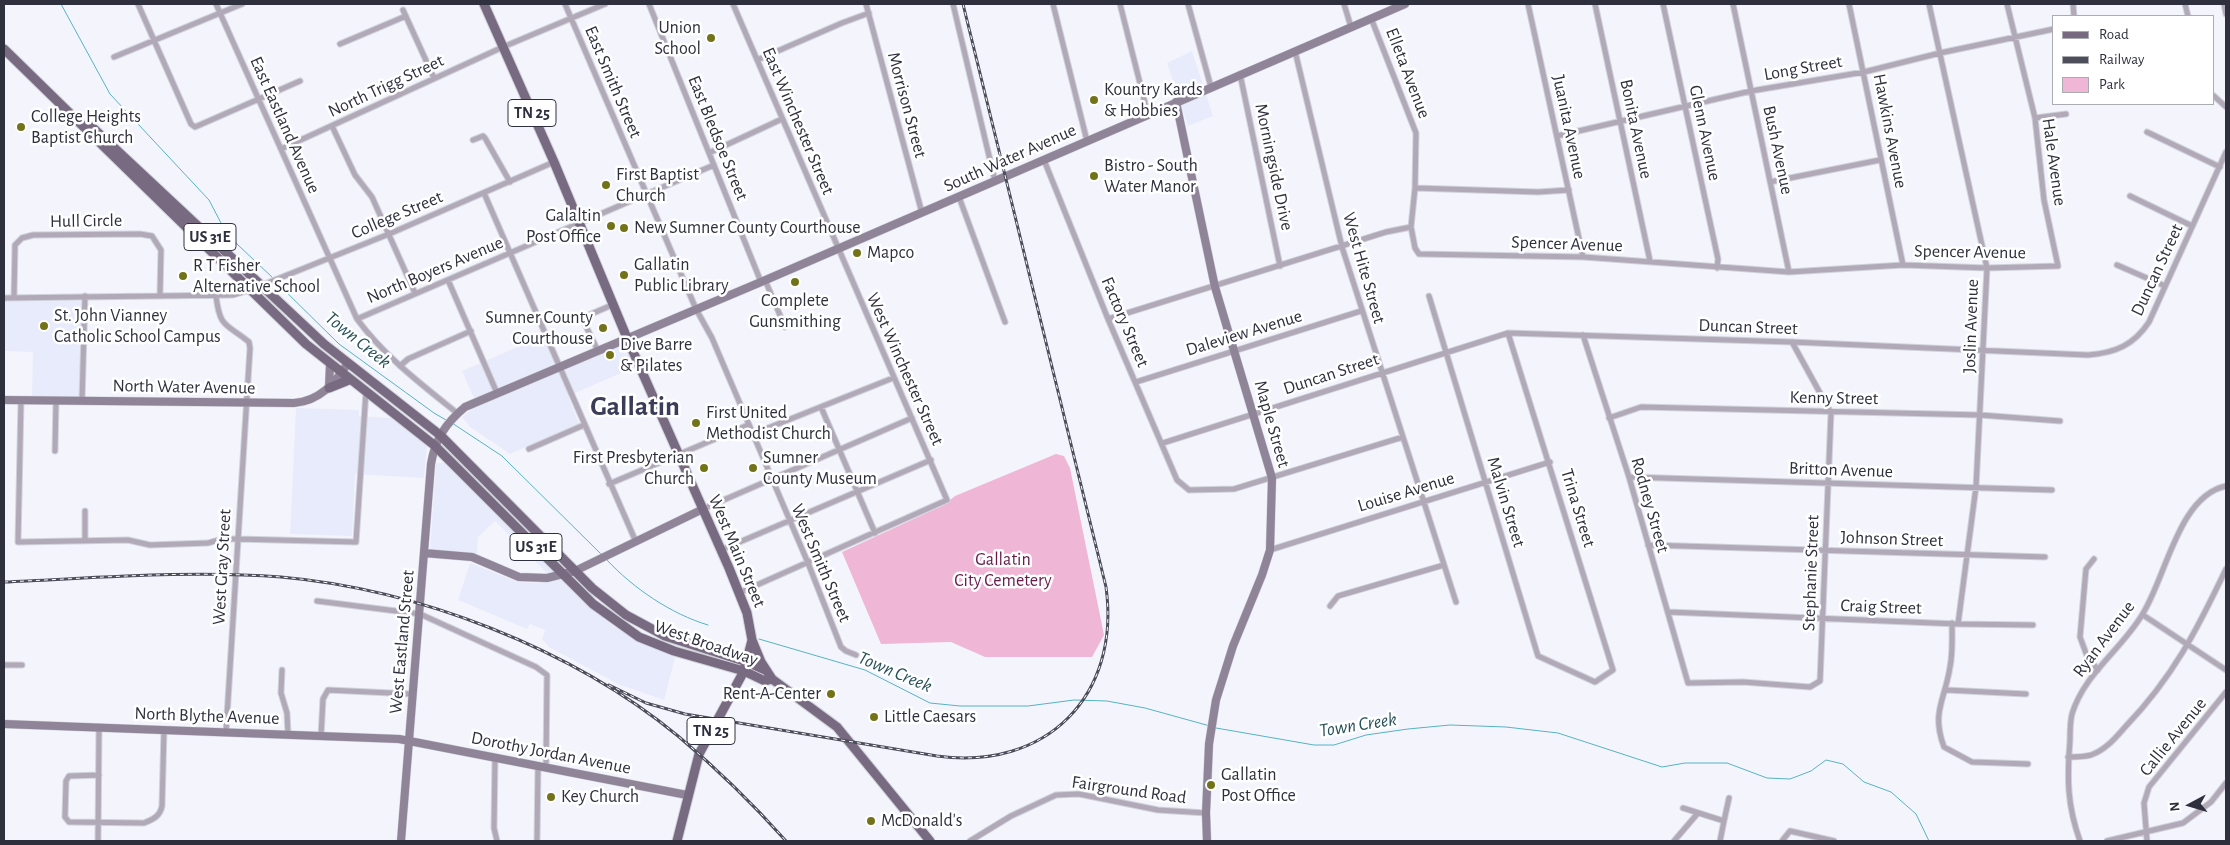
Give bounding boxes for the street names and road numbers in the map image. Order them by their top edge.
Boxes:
street label: East Smith Street [580,23,646,141]
street label: Elleta Avenue [1381,25,1435,121]
street label: East Winchester Street [757,44,839,198]
street label: North Trigg Street [325,50,447,122]
street label: Morrison Street [883,50,931,160]
street label: Long Street [1762,50,1844,86]
street label: East Eastland Avenue [245,53,325,197]
street label: East Bledsoe Street [683,72,753,204]
street label: Hawkins Avenue [1868,72,1912,190]
street label: Juanita Avenue [1547,73,1591,181]
street label: Bonita Avenue [1615,77,1657,181]
street label: Glenn Avenue [1684,83,1726,183]
road number: TN 25 [508,100,556,126]
street label: Morningside Drive [1250,102,1298,232]
street label: Bush Avenue [1758,104,1798,196]
street label: Hale Avenue [2037,117,2071,207]
street label: South Water Avenue [940,119,1080,197]
street label: College Street [348,186,446,244]
street label: Hull Circle [50,210,122,232]
street label: West Hite Street [1338,210,1390,326]
street label: Duncan Street [2126,220,2188,320]
road number: US 31E [184,223,236,250]
street label: North Boyers Avenue [363,231,507,309]
street label: Spencer Avenue [1511,231,1623,257]
street label: Spencer Avenue [1914,240,2026,264]
street label: Factory Street [1096,274,1154,370]
street label: Joslin Avenue [1959,279,1983,373]
street label: West Winchester Street [862,289,948,449]
street label: Daleview Avenue [1183,305,1305,361]
street label: Duncan Street [1698,314,1798,340]
street label: Duncan Street [1280,348,1382,400]
street label: North Water Avenue [112,375,256,399]
street label: Maple Street [1249,378,1295,470]
street label: Kenny Street [1789,386,1879,410]
street label: Malvin Street [1482,454,1530,550]
street label: Rodney Street [1626,455,1674,555]
street label: Britton Avenue [1789,457,1893,483]
street label: Trina Street [1556,466,1600,550]
street label: Louise Avenue [1355,467,1457,517]
street label: West Main Street [704,491,770,611]
street label: West Smith Street [786,501,856,625]
street label: West Gray Street [208,508,236,626]
street label: Stephanie Street [1798,515,1824,631]
street label: Johnson Street [1840,526,1944,552]
road number: US 31E [510,534,562,560]
street label: West Eastland Street [385,569,419,715]
street label: Craig Street [1840,595,1922,619]
street label: Ryan Avenue [2068,597,2140,681]
street label: West Broadway [651,615,761,671]
street label: Callie Avenue [2135,693,2211,781]
street label: North Blythe Avenue [134,703,280,729]
road number: TN 25 [687,718,735,744]
street label: Dorothy Jordan Avenue [469,727,633,779]
street label: Fairground Road [1070,771,1188,809]

